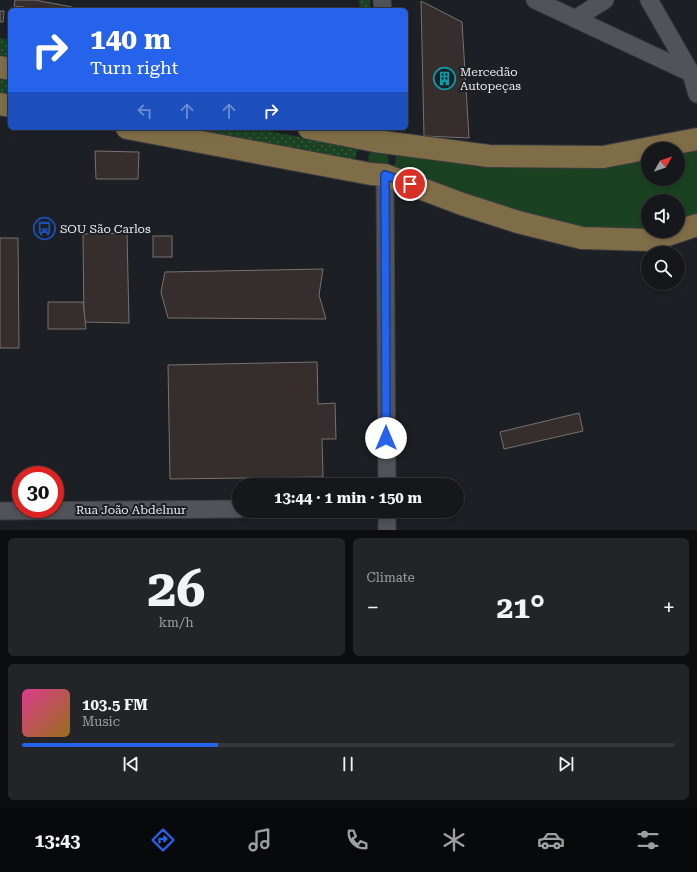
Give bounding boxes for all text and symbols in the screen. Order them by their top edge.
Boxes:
text: 140 m [90,23,171,56]
icon: right [24,24,76,76]
text: Turn right [90,57,178,78]
place label: Mercedão Autopeças [460,65,521,93]
building icon: Mercedão Autopeças [431,66,457,92]
icon: left [134,100,156,122]
icon: ahead [176,100,198,122]
icon: ahead [218,100,240,122]
icon: right [260,100,282,122]
north arrow [641,142,685,186]
map controls [641,142,685,290]
pin [393,167,427,201]
icon: arrive [399,173,421,195]
button: sound [641,194,685,238]
bus stop icon: SOU São Carlos [31,216,57,242]
place label: SOU São Carlos [60,222,151,236]
button: search [641,246,685,290]
position arrow [365,417,407,459]
speed limit sign: 30 [12,466,64,518]
text: 13:44 · 1 min · 150 m [274,489,422,507]
street label: Rua João Abdelnur [76,503,186,517]
text: 26 [147,558,205,619]
text: Climate [367,570,415,585]
text: 21° [496,590,545,625]
text: − [367,595,379,620]
text: + [663,595,675,620]
text: km/h [159,615,194,630]
text: 103.5 FM [82,696,148,714]
text: Music [82,714,120,729]
icon: previous [120,753,142,775]
icon: pause [337,753,359,775]
icon: next [555,753,577,775]
icon: directions [149,826,177,854]
icon: music [246,826,274,854]
icon: phone [343,826,371,854]
icon: climate [440,826,468,854]
icon: car [537,826,565,854]
icon: filters [634,826,662,854]
text: 13:43 [35,830,80,851]

